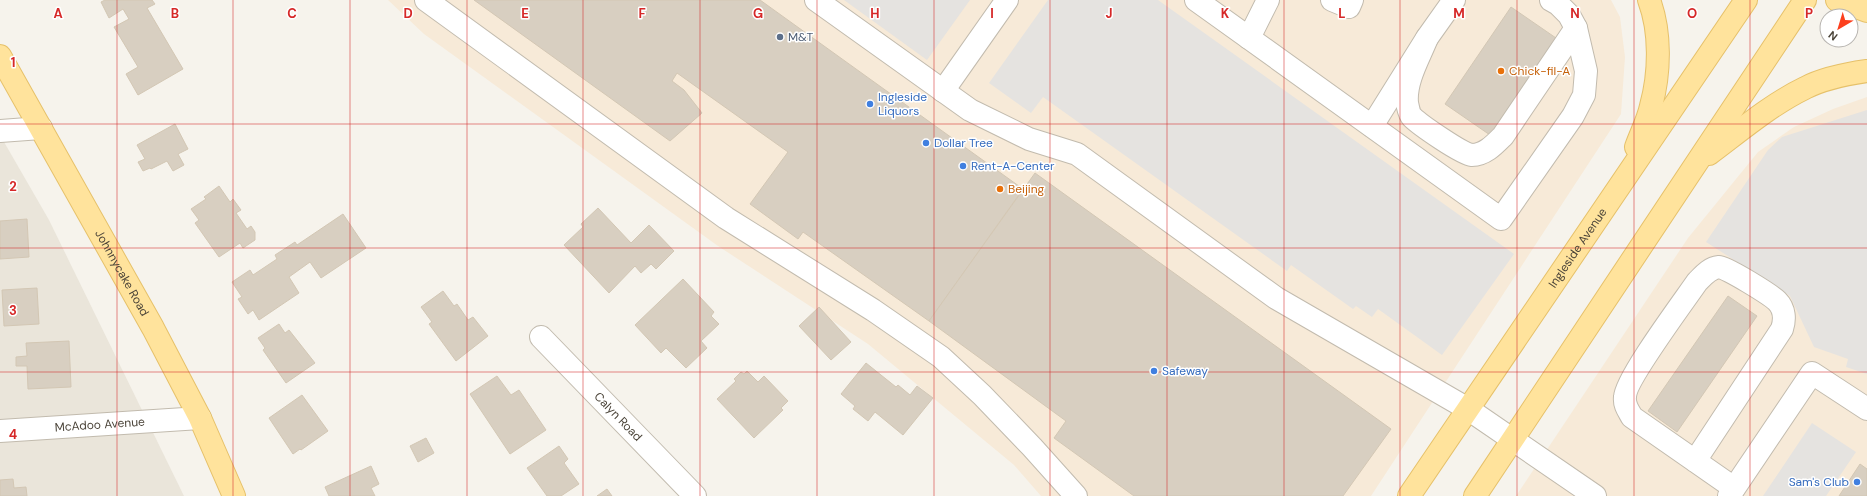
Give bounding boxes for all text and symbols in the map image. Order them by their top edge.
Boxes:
text: A [53,5,63,22]
text: B [171,5,179,22]
text: C [287,5,297,22]
text: D [403,5,413,22]
text: E [521,5,529,22]
text: F [638,5,646,22]
text: G [753,5,763,22]
text: H [870,5,880,22]
text: I [990,5,994,22]
text: J [1105,5,1113,22]
text: K [1221,5,1230,22]
text: L [1338,5,1346,22]
text: M [1453,5,1465,22]
text: N [1570,5,1580,22]
text: O [1687,5,1697,22]
text: P [1805,5,1813,22]
north arrow [1819,8,1859,48]
text: N [1825,28,1840,44]
place label: M&T [788,29,813,45]
marker: M&T [775,32,785,42]
text: 1 [11,54,15,71]
place label: Chick-fil-A [1509,63,1570,79]
marker: Chick-fil-A [1496,66,1506,76]
place label: Ingleside Liquors [878,89,927,119]
marker: Ingleside Liquors [865,99,875,109]
place label: Dollar Tree [934,135,993,151]
marker: Dollar Tree [921,138,931,148]
place label: Rent-A-Center [971,158,1055,174]
marker: Rent-A-Center [958,161,968,171]
text: 2 [9,178,17,195]
place label: Beijing [1008,181,1045,197]
marker: Beijing [995,184,1005,194]
street label: Ingleside Avenue [1545,205,1611,291]
street label: Johnnycake Road [91,227,153,319]
text: 3 [9,302,17,319]
place label: Safeway [1162,363,1208,379]
marker: Safeway [1149,366,1159,376]
street label: Calyn Road [591,389,646,445]
street label: McAdoo Avenue [54,414,146,435]
text: 4 [9,426,17,443]
place label: Sam's Club [1789,474,1849,490]
marker: Sam's Club [1852,477,1862,487]

